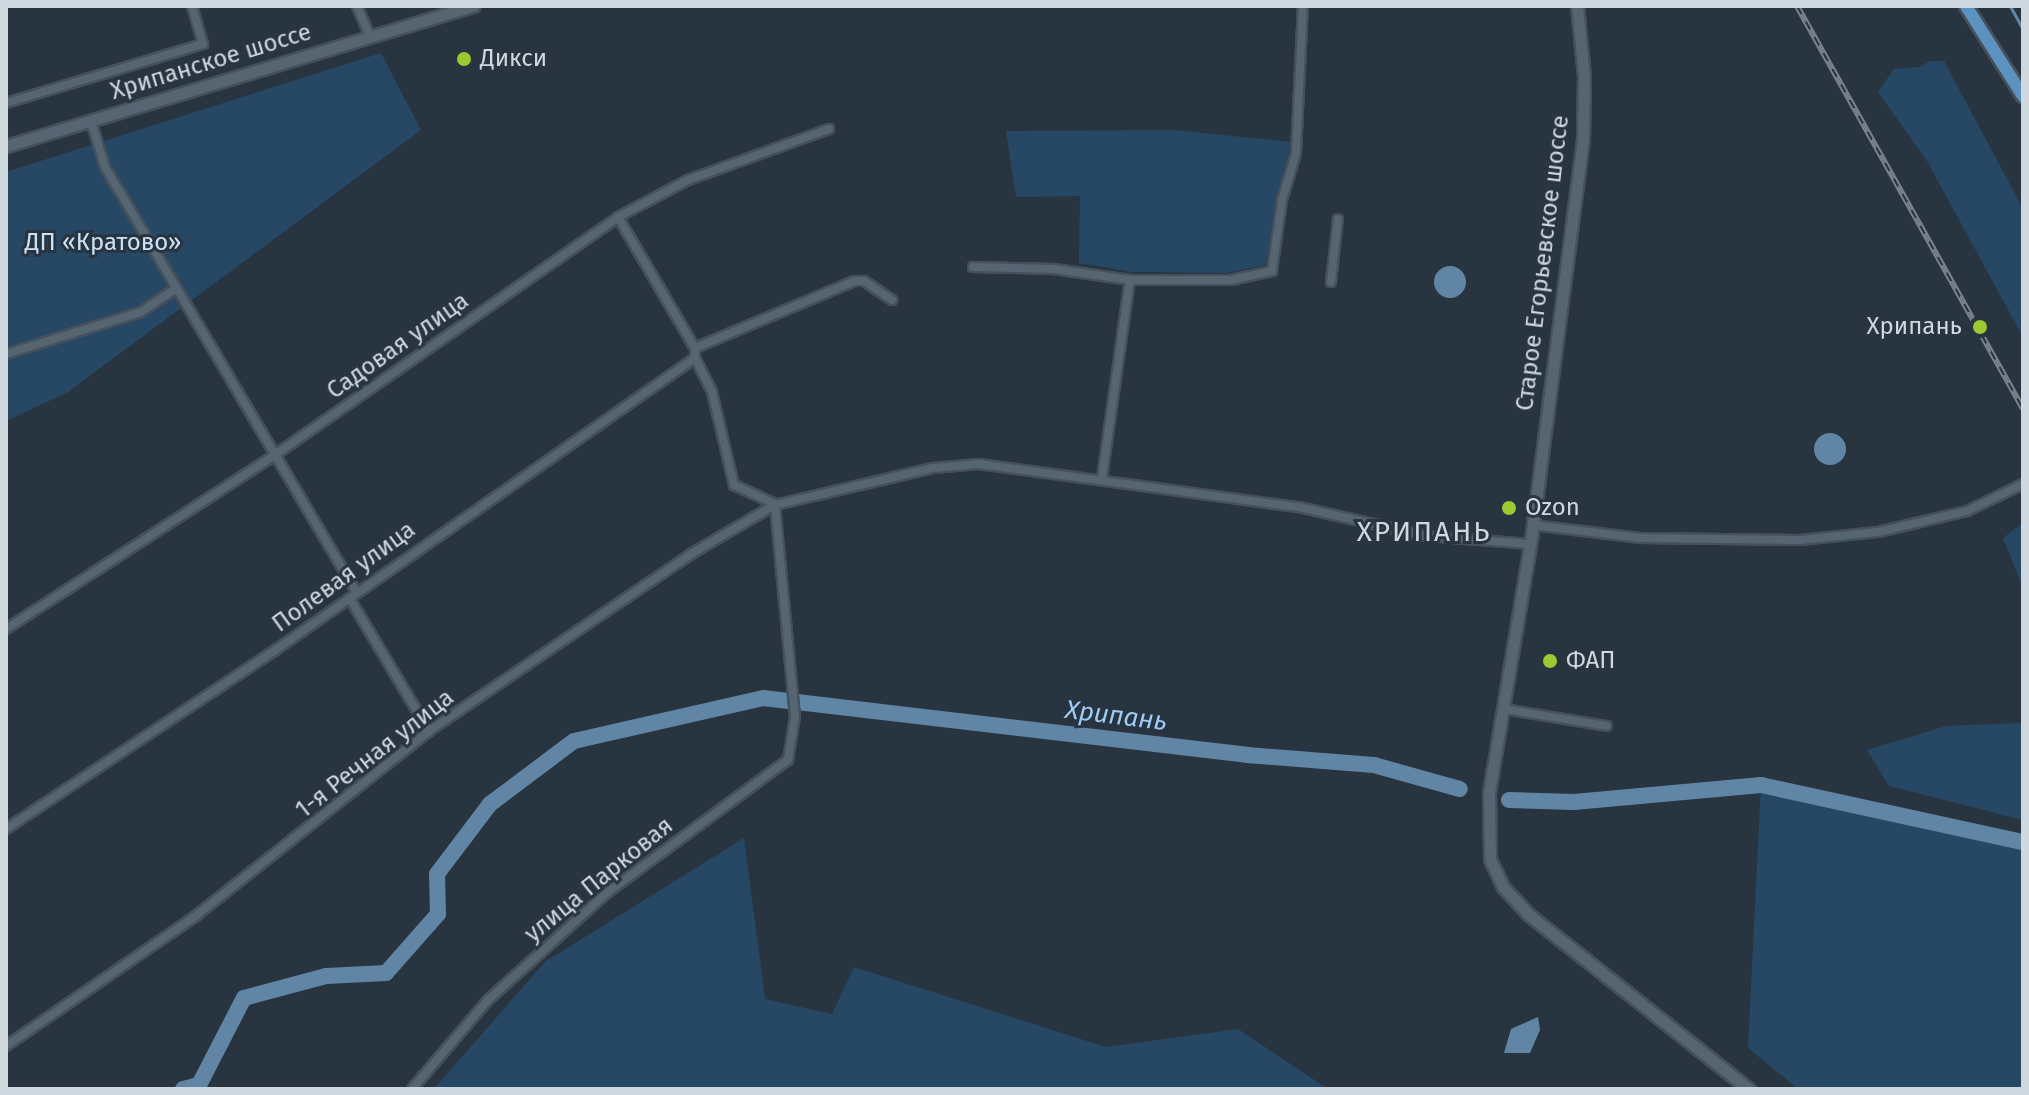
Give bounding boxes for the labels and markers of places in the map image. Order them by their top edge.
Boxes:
place label: Дикси [480,45,547,73]
marker: Дикси [455,50,473,68]
place label: Хрипань [1867,313,1962,341]
marker: Хрипань [1969,316,1991,338]
place label: Ozon [1525,494,1580,522]
marker: Ozon [1500,499,1518,517]
place label: ФАП [1566,647,1615,675]
marker: ФАП [1541,652,1559,670]

